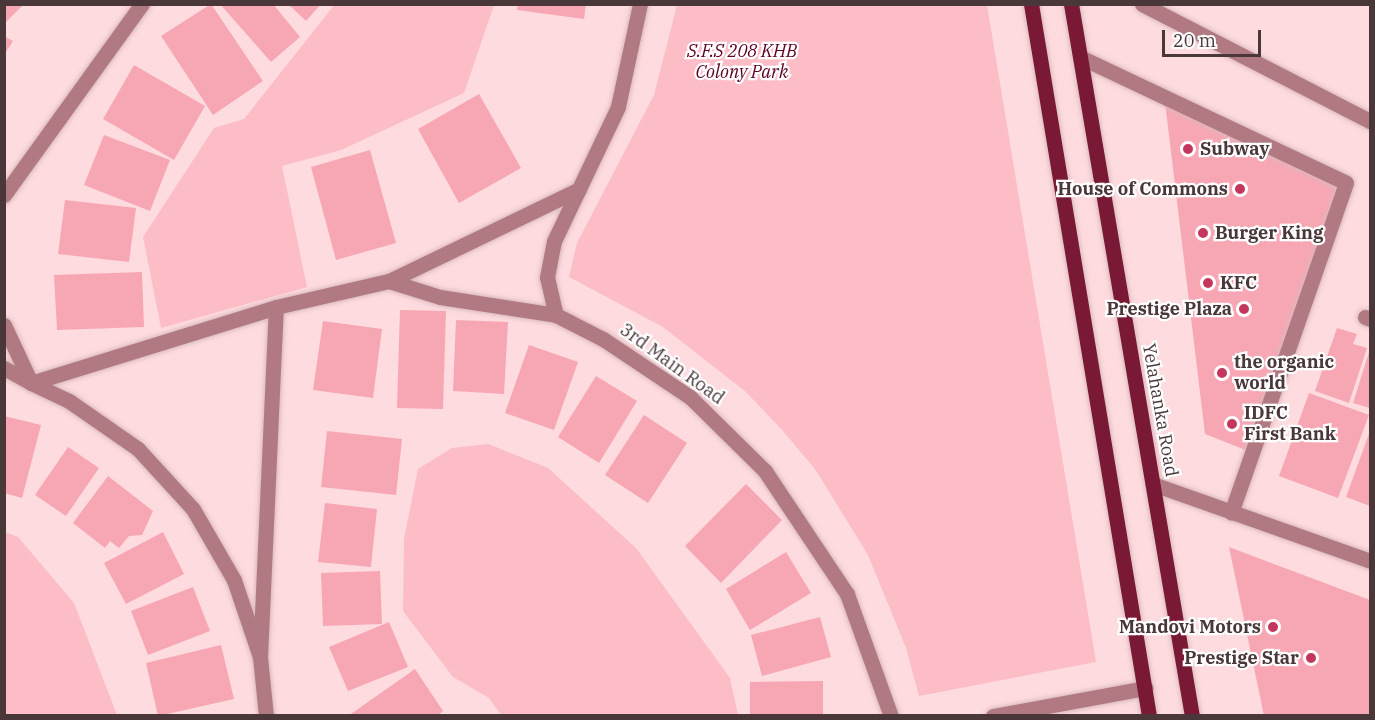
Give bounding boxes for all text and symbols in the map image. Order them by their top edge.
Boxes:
scale bar [1165,18,1264,56]
text: 20 m [1173,29,1216,52]
park label: S.F.S 208 KHB Colony Park [687,41,797,84]
place label: Subway [1200,138,1270,160]
marker: Subway [1181,142,1195,156]
place label: House of Commons [1057,178,1228,200]
marker: House of Commons [1233,182,1247,196]
place label: Burger King [1215,222,1323,244]
marker: Burger King [1196,226,1210,240]
place label: KFC [1220,272,1257,294]
marker: KFC [1201,276,1215,290]
place label: Prestige Plaza [1107,298,1232,320]
marker: Prestige Plaza [1237,302,1251,316]
street label: 3rd Main Road [616,319,728,409]
street label: Yelahanka Road [1138,342,1182,478]
place label: the organic world [1234,352,1334,394]
marker: the organic world [1215,366,1229,380]
place label: IDFC First Bank [1244,403,1336,446]
marker: IDFC First Bank [1225,417,1239,431]
place label: Mandovi Motors [1119,616,1261,638]
marker: Mandovi Motors [1266,620,1280,634]
place label: Prestige Star [1184,647,1299,669]
marker: Prestige Star [1304,651,1318,665]

